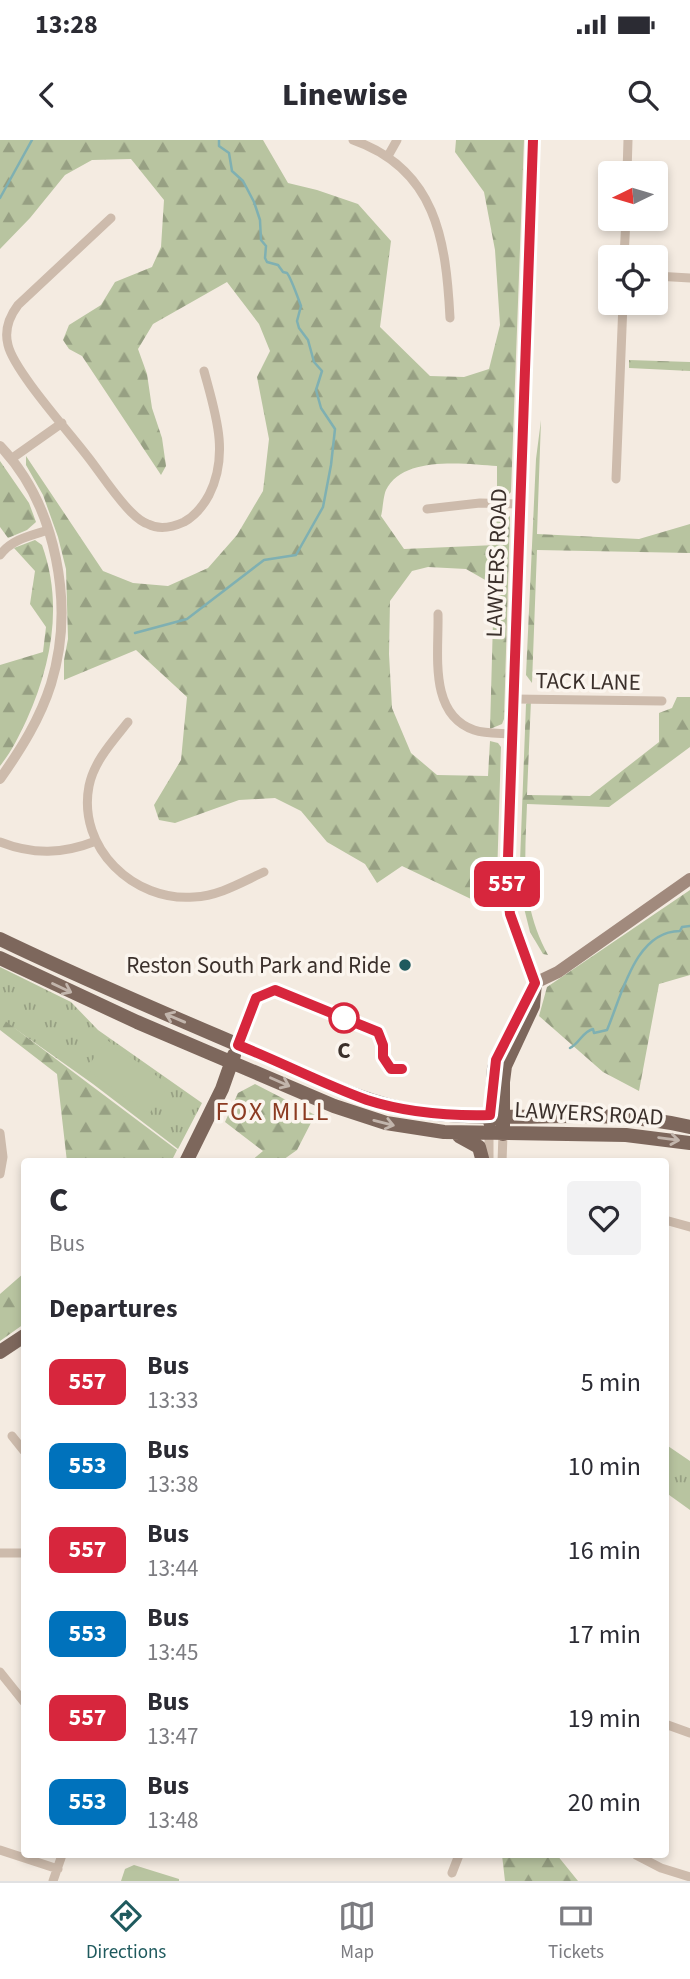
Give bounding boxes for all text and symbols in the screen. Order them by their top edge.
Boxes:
text: 13:28 [35,6,98,43]
text: Linewise [282,72,408,118]
icon: back [28,76,66,114]
icon: search [624,76,662,114]
north arrow [598,161,668,231]
map controls [598,161,668,315]
button: locate [598,245,668,315]
street label: LAWYERS ROAD [477,488,516,638]
street label: TACK LANE [535,664,641,699]
line badge: 557 [467,861,547,907]
text: 557 [488,866,526,901]
place label: Reston South Park and Ride [126,949,391,982]
marker: Reston South Park and Ride [397,957,413,973]
one-way arrow [51,981,72,995]
marker: C [329,1003,359,1033]
one-way arrow [165,1011,186,1024]
place label: C [337,1034,351,1067]
one-way arrow [269,1076,290,1089]
district label: FOX MILL [216,1093,330,1130]
street label: LAWYERS ROAD [514,1093,664,1134]
one-way arrow [373,1117,395,1130]
one-way arrow [657,1133,680,1146]
text: C [49,1177,68,1224]
button: heart [567,1181,641,1255]
text: Bus [49,1227,85,1260]
text: Departures [49,1290,177,1327]
text: Bus [147,1347,189,1384]
text: 557 [68,1364,107,1399]
text: 5 min [581,1364,641,1401]
text: 13:33 [147,1384,198,1417]
text: Bus [147,1431,189,1468]
text: 553 [68,1448,107,1483]
text: 10 min [568,1448,641,1485]
text: 13:38 [147,1468,198,1501]
text: Bus [147,1515,189,1552]
text: 557 [68,1532,107,1567]
text: 16 min [568,1532,641,1569]
text: 13:44 [147,1552,198,1585]
text: Bus [147,1599,189,1636]
text: 553 [68,1616,107,1651]
text: 17 min [568,1616,641,1653]
text: 13:45 [147,1636,198,1669]
text: Bus [147,1683,189,1720]
text: 557 [68,1700,107,1735]
text: 19 min [568,1700,641,1737]
text: 13:47 [147,1720,198,1753]
text: Bus [147,1767,189,1804]
text: 553 [68,1784,107,1819]
text: 20 min [568,1784,641,1821]
text: 13:48 [147,1804,198,1837]
tab: Directions [86,1897,166,1966]
tab: Map [338,1897,376,1966]
tab: Tickets [548,1897,604,1966]

